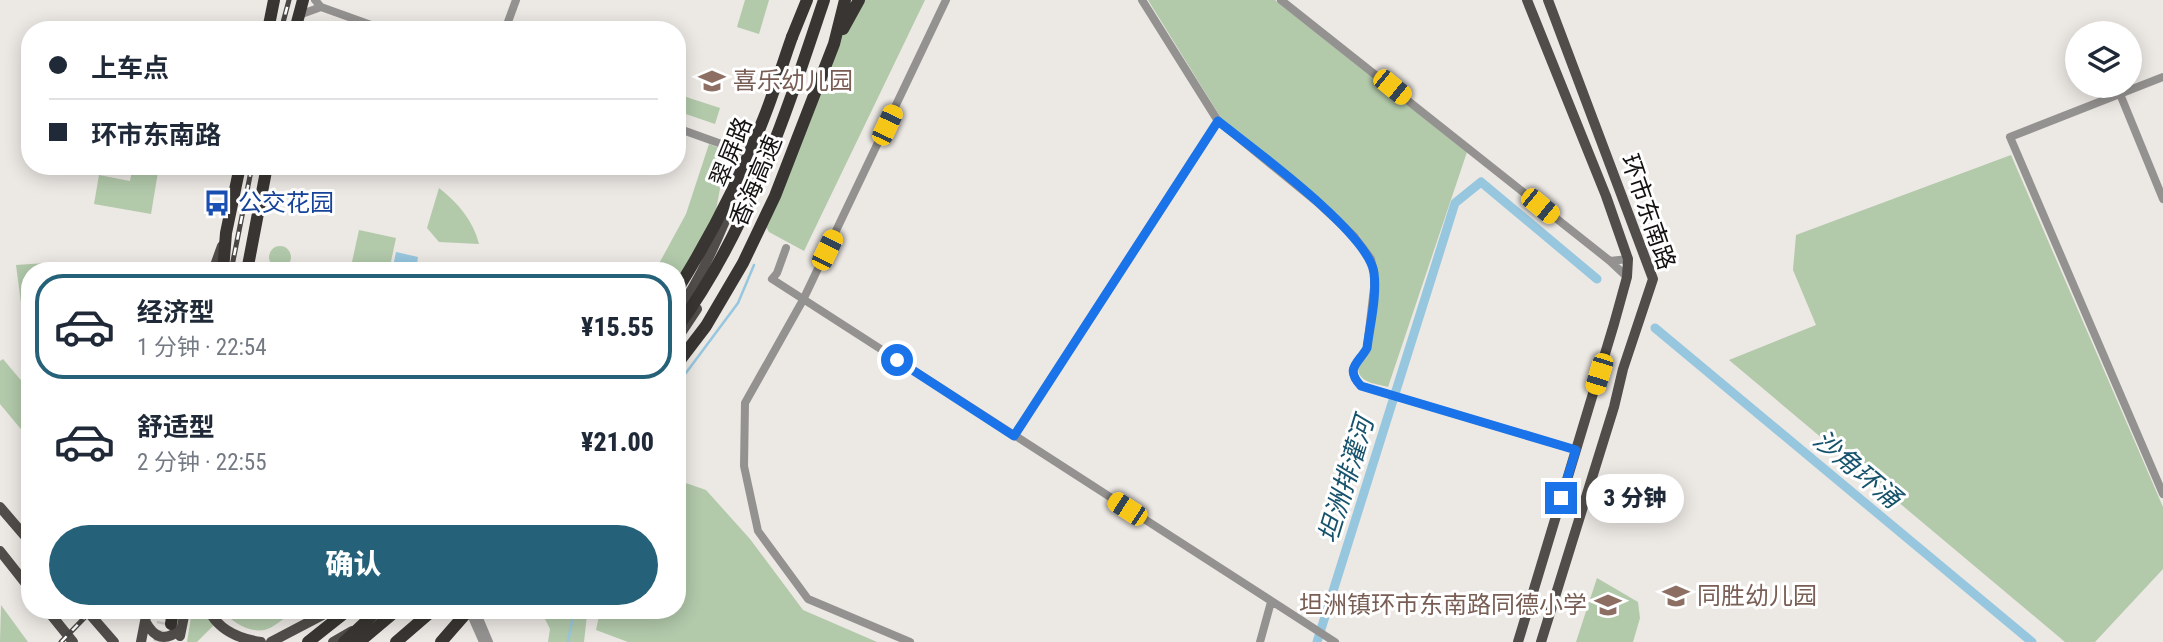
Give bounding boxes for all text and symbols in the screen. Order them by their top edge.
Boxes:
map controls [2065,21,2142,98]
button: layers [2065,21,2142,98]
text: 上车点 [91,53,169,83]
school or university icon: 喜乐幼儿园 [697,66,727,96]
car [1370,66,1415,108]
place label: 喜乐幼儿园 [733,67,853,95]
car [869,102,906,148]
street label: 翠屏路 [705,113,757,191]
text: 环市东南路 [91,120,221,150]
street label: 香海高速 [724,131,788,231]
street label: 环市东南路 [1615,151,1681,273]
car [1518,185,1563,227]
bus stop icon: 公交花园 [202,188,232,218]
place label: 公交花园 [238,189,334,217]
car [809,227,846,273]
icon: car [53,295,116,358]
text: 经济型 [137,297,215,327]
text: ¥15.55 [581,312,654,342]
text: 1 分钟 · 22:54 [137,334,267,361]
route start [881,344,913,376]
car [1583,351,1616,397]
water label: 坦洲排灌河 [1313,409,1381,547]
icon: car [53,410,116,473]
text: 舒适型 [137,412,215,442]
water label: 沙角环涌 [1808,424,1909,516]
text: ¥21.00 [581,427,654,457]
text: 2 分钟 · 22:55 [137,449,267,476]
callout: 3 分钟 [1586,474,1684,522]
route end [1545,482,1577,514]
text: 3 分钟 [1604,485,1667,512]
car [1104,489,1151,529]
button: 确认 [49,525,658,605]
school or university icon: 同胜幼儿园 [1661,581,1691,611]
place label: 同胜幼儿园 [1697,582,1817,610]
school or university icon: 坦洲镇环市东南路同德小学 [1593,590,1623,620]
place label: 坦洲镇环市东南路同德小学 [1299,591,1587,619]

